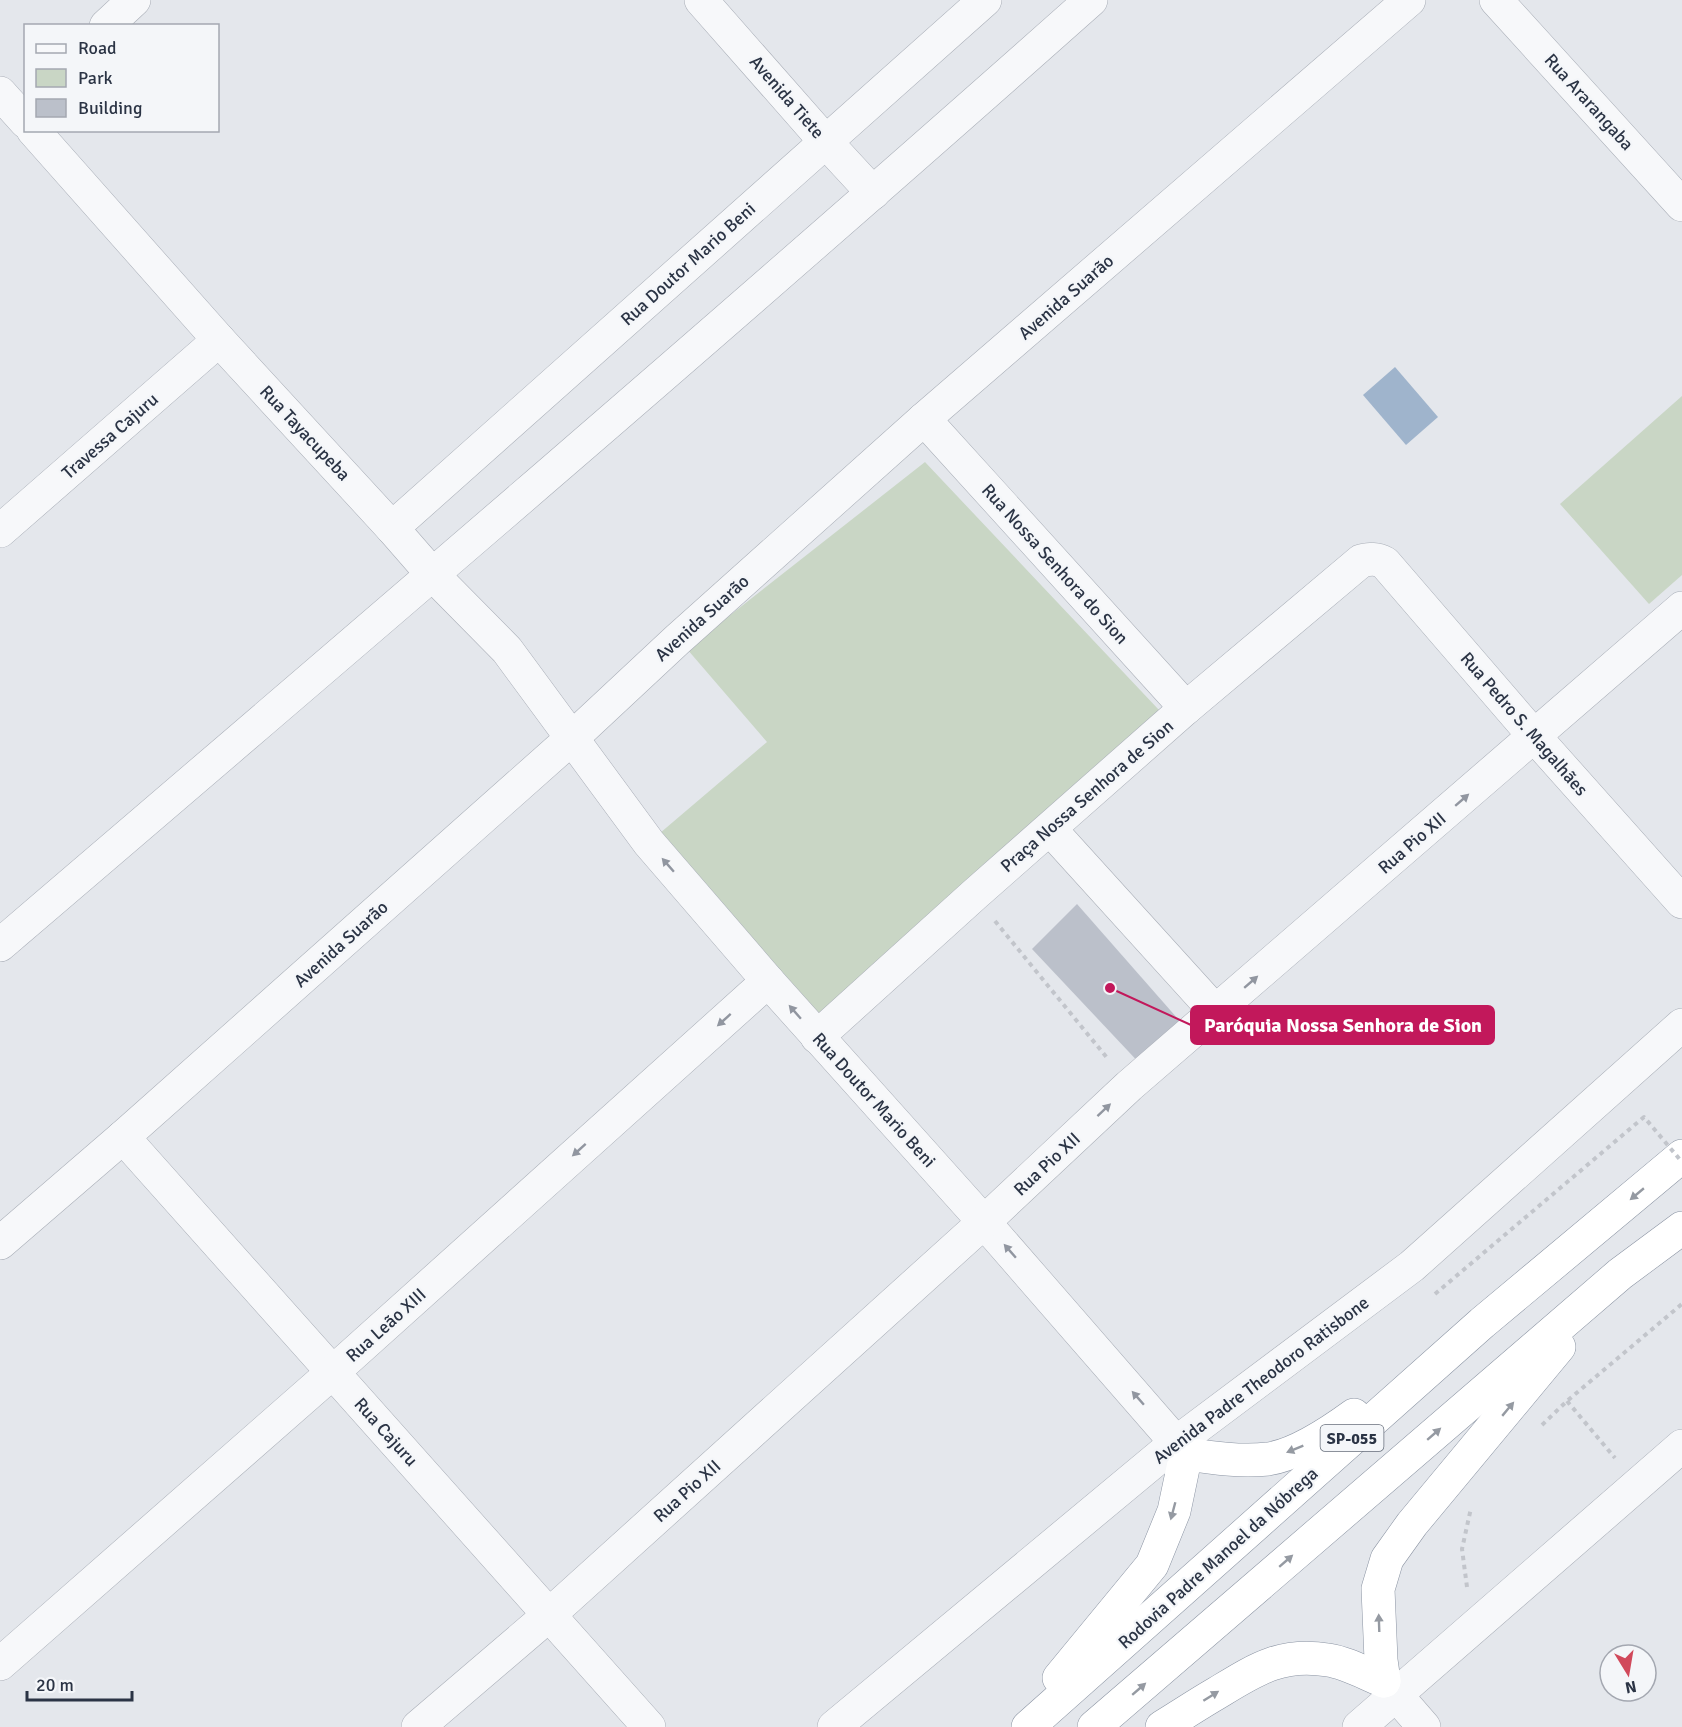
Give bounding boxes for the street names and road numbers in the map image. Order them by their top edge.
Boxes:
street label: Rua Ararangaba [1540,49,1638,155]
street label: Avenida Tiete [745,51,829,143]
street label: Rua Doutor Mario Beni [616,198,760,330]
street label: Avenida Suarão [1014,250,1118,344]
street label: Rua Tayacupeba [255,381,355,485]
street label: Travessa Cajuru [57,388,163,484]
street label: Rua Nossa Senhora do Sion [977,479,1133,649]
street label: Avenida Suarão [650,570,754,666]
street label: Rua Pedro S. Magalhães [1456,648,1592,800]
street label: Praça Nossa Senhora de Sion [996,715,1178,877]
street label: Rua Pio XII [1373,808,1451,878]
street label: Avenida Suarão [289,896,393,992]
street label: Rua Doutor Mario Beni [808,1028,940,1172]
street label: Rua Pio XII [1009,1128,1085,1200]
street label: Rua Leão XIII [341,1283,431,1367]
street label: Avenida Padre Theodoro Ratisbone [1149,1292,1373,1468]
street label: Rua Cajuru [350,1393,422,1471]
road number: SP-055 [1320,1425,1384,1451]
street label: Rua Pio XII [649,1455,725,1527]
street label: Rodovia Padre Manoel da Nóbrega [1114,1463,1322,1653]

